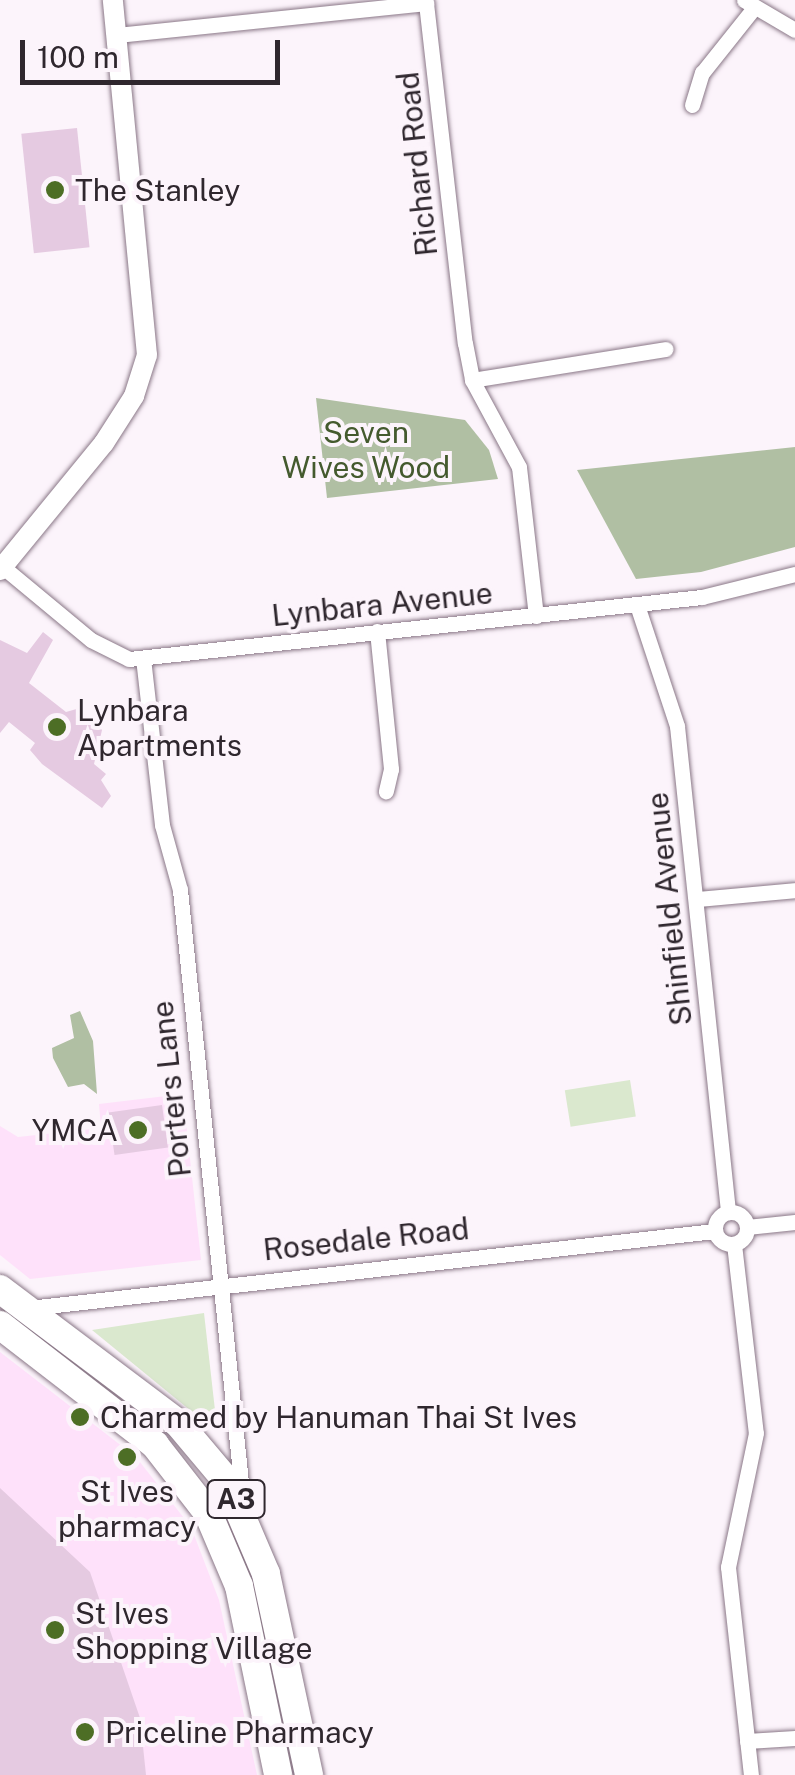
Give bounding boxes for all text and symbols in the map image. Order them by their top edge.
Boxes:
scale bar [25,20,285,82]
text: 100 m [37,39,119,75]
street label: Richard Road [389,70,445,258]
place label: The Stanley [75,172,241,208]
marker: The Stanley [44,179,66,201]
park label: Seven Wives Wood [281,414,451,484]
street label: Lynbara Avenue [270,575,494,633]
place label: Lynbara Apartments [77,692,242,762]
marker: Lynbara Apartments [46,716,68,738]
street label: Shinfield Avenue [639,790,699,1028]
street label: Porters Lane [144,999,198,1179]
place label: YMCA [32,1112,118,1148]
marker: YMCA [127,1119,149,1141]
street label: Rosedale Road [261,1210,471,1268]
place label: Charmed by Hanuman Thai St Ives [100,1399,577,1435]
marker: Charmed by Hanuman Thai St Ives [69,1406,91,1428]
marker: St Ives pharmacy [116,1446,138,1468]
place label: St Ives pharmacy [58,1473,196,1544]
road number: A3 [206,1476,266,1522]
place label: St Ives Shopping Village [75,1595,313,1666]
marker: St Ives Shopping Village [44,1619,66,1641]
place label: Priceline Pharmacy [105,1714,374,1750]
marker: Priceline Pharmacy [74,1721,96,1743]

